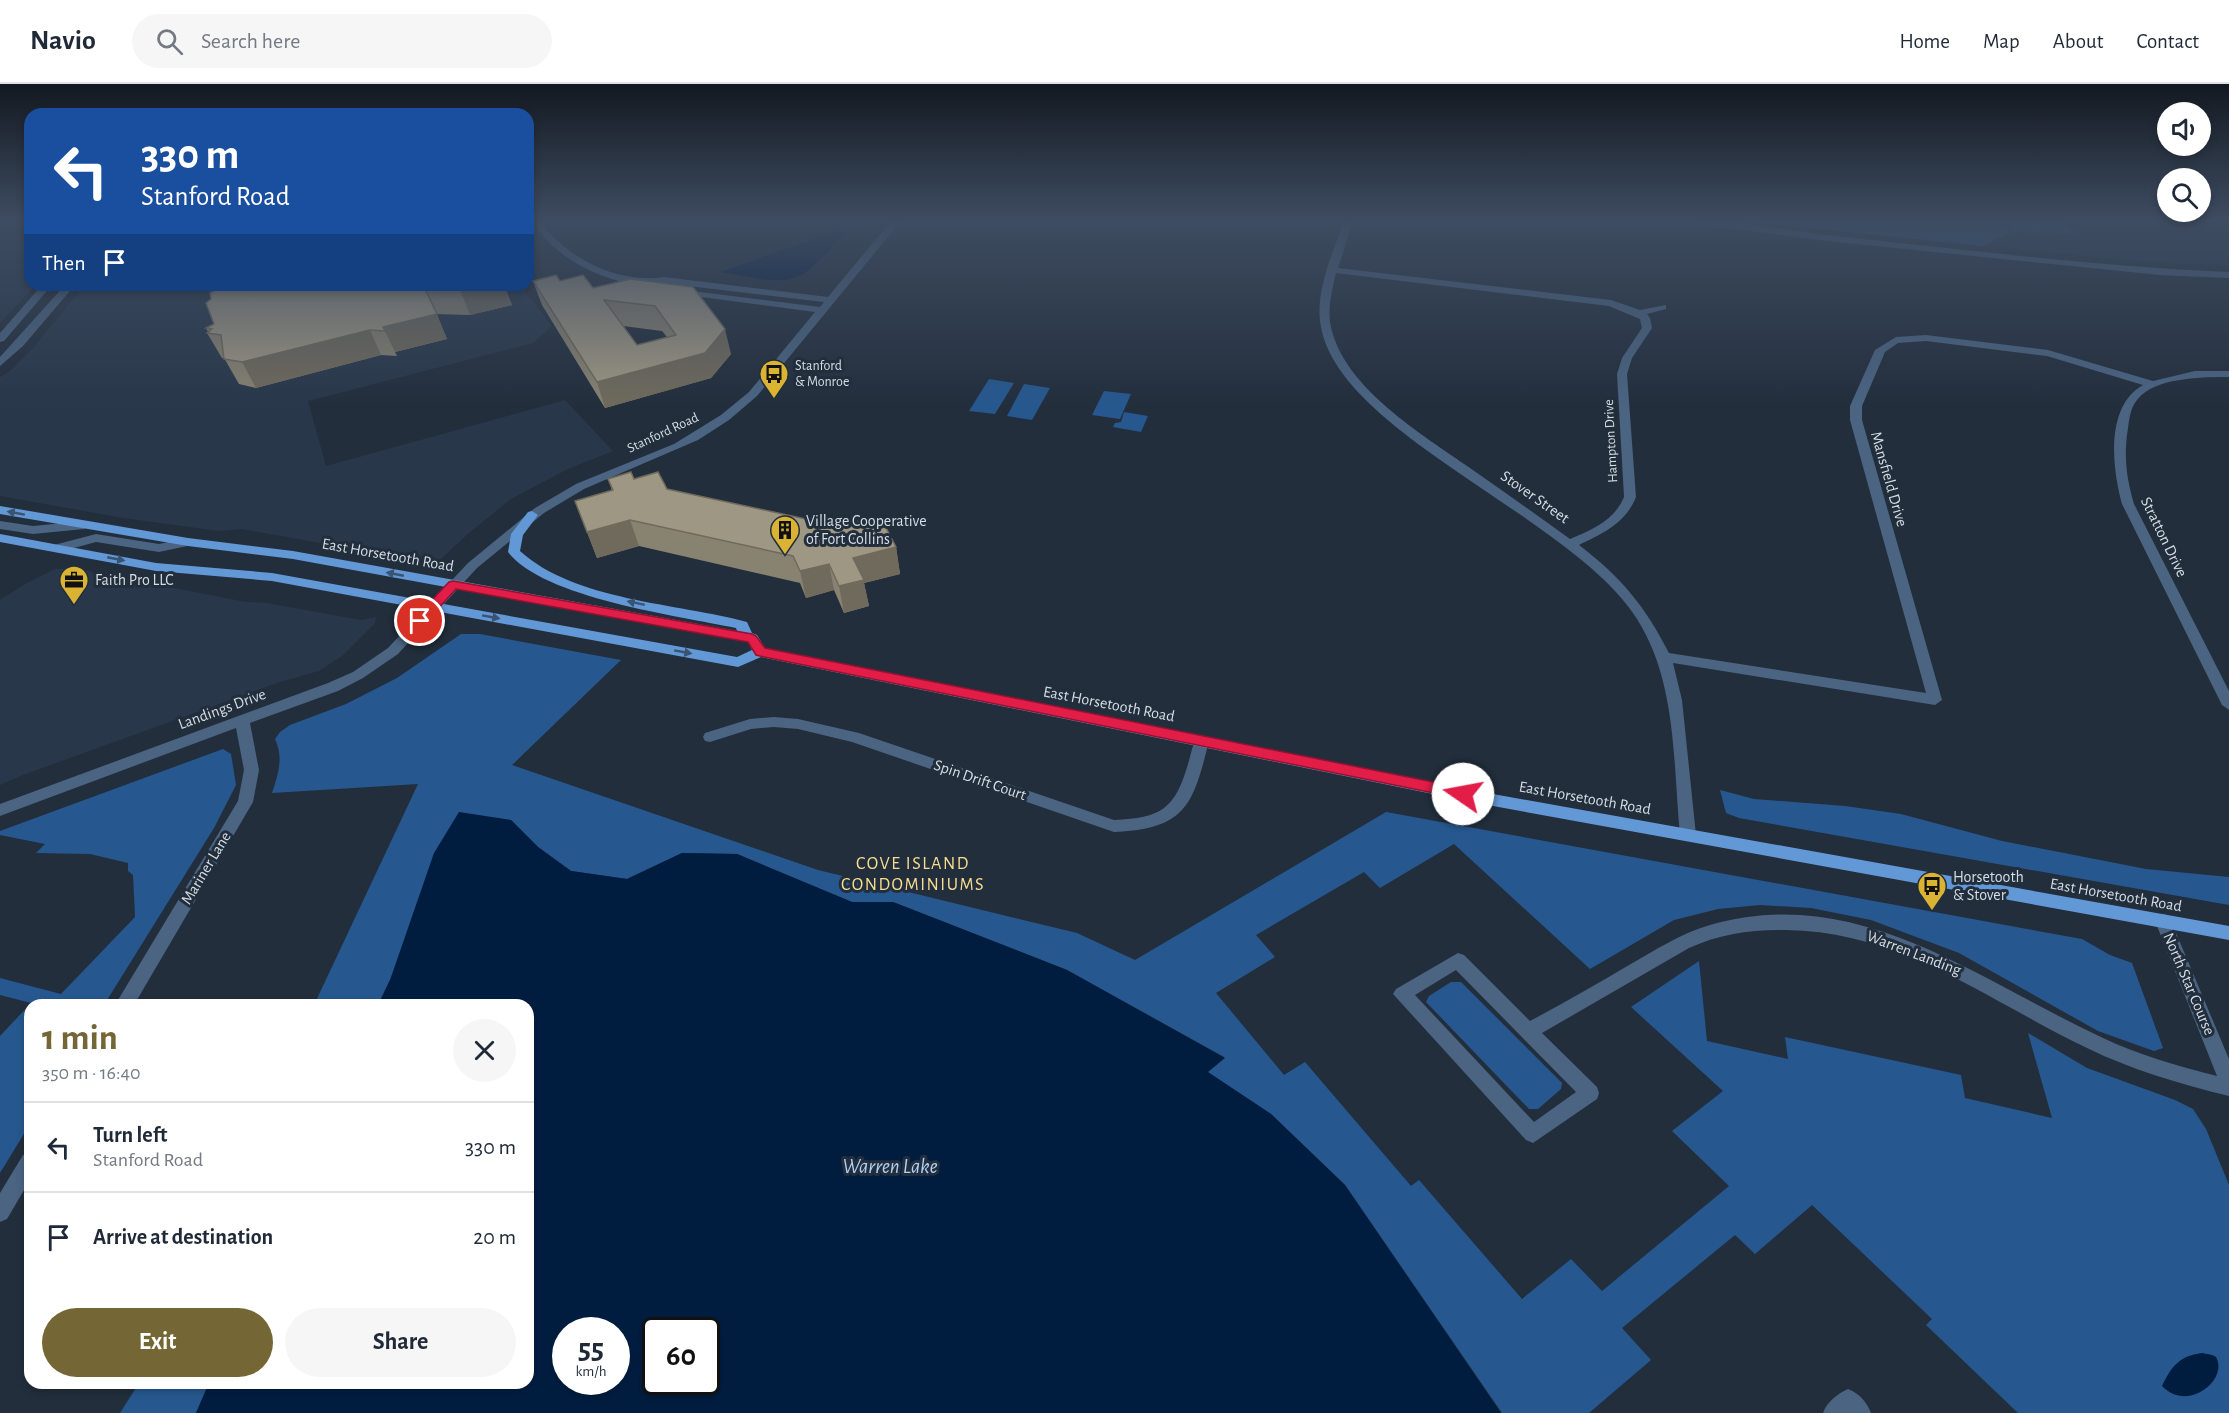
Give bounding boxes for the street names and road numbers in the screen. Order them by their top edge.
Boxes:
street label: Hampton Drive [1602,399,1620,483]
street label: Stanford Road [625,410,701,456]
street label: Mansfield Drive [1868,430,1910,528]
street label: Stover Street [1498,468,1572,526]
street label: Stratton Drive [2138,494,2190,580]
street label: East Horsetooth Road [321,536,455,574]
street label: East Horsetooth Road [1042,683,1176,725]
street label: Landings Drive [176,686,268,732]
street label: Spin Drift Court [932,757,1028,803]
street label: East Horsetooth Road [1518,779,1652,817]
street label: Mariner Lane [178,829,234,907]
street label: East Horsetooth Road [2049,876,2183,914]
street label: Warren Landing [1865,928,1964,978]
street label: North Star Course [2160,930,2218,1038]

